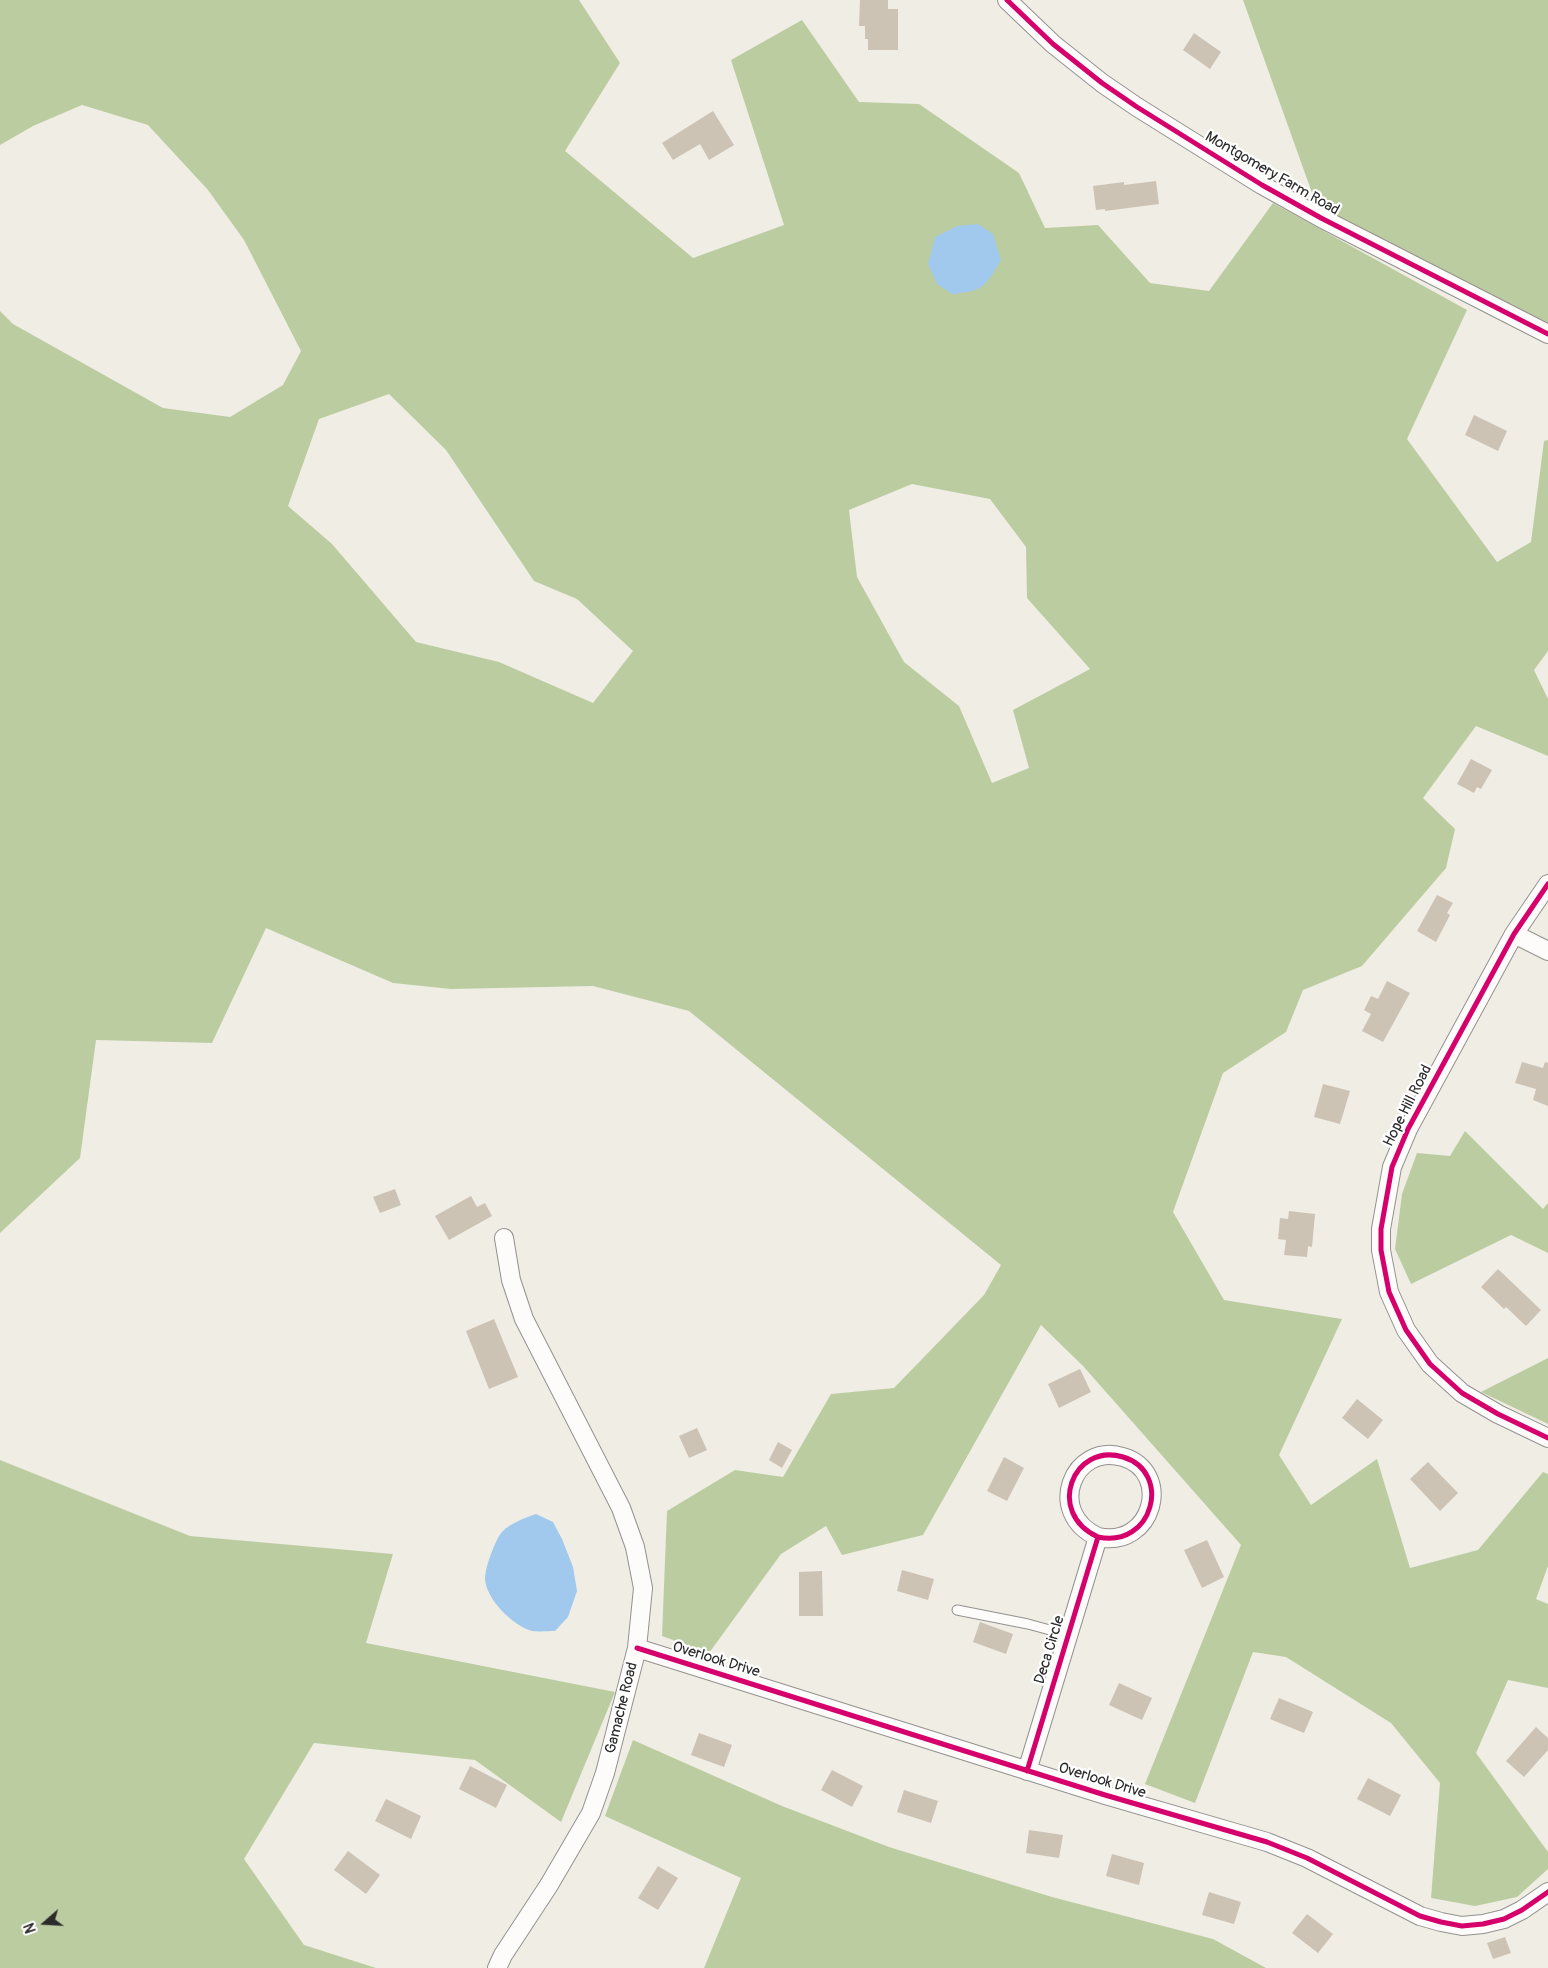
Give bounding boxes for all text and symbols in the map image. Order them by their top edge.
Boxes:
street label: Montgomery Farm Road [1202,128,1342,220]
street label: Hope Hill Road [1380,1062,1436,1150]
street label: Deca Circle [1031,1614,1069,1686]
street label: Overlook Drive [670,1638,762,1682]
street label: Gamache Road [602,1660,642,1756]
street label: Overlook Drive [1056,1759,1148,1803]
north arrow [20,1898,70,1948]
text: N [21,1921,40,1935]

